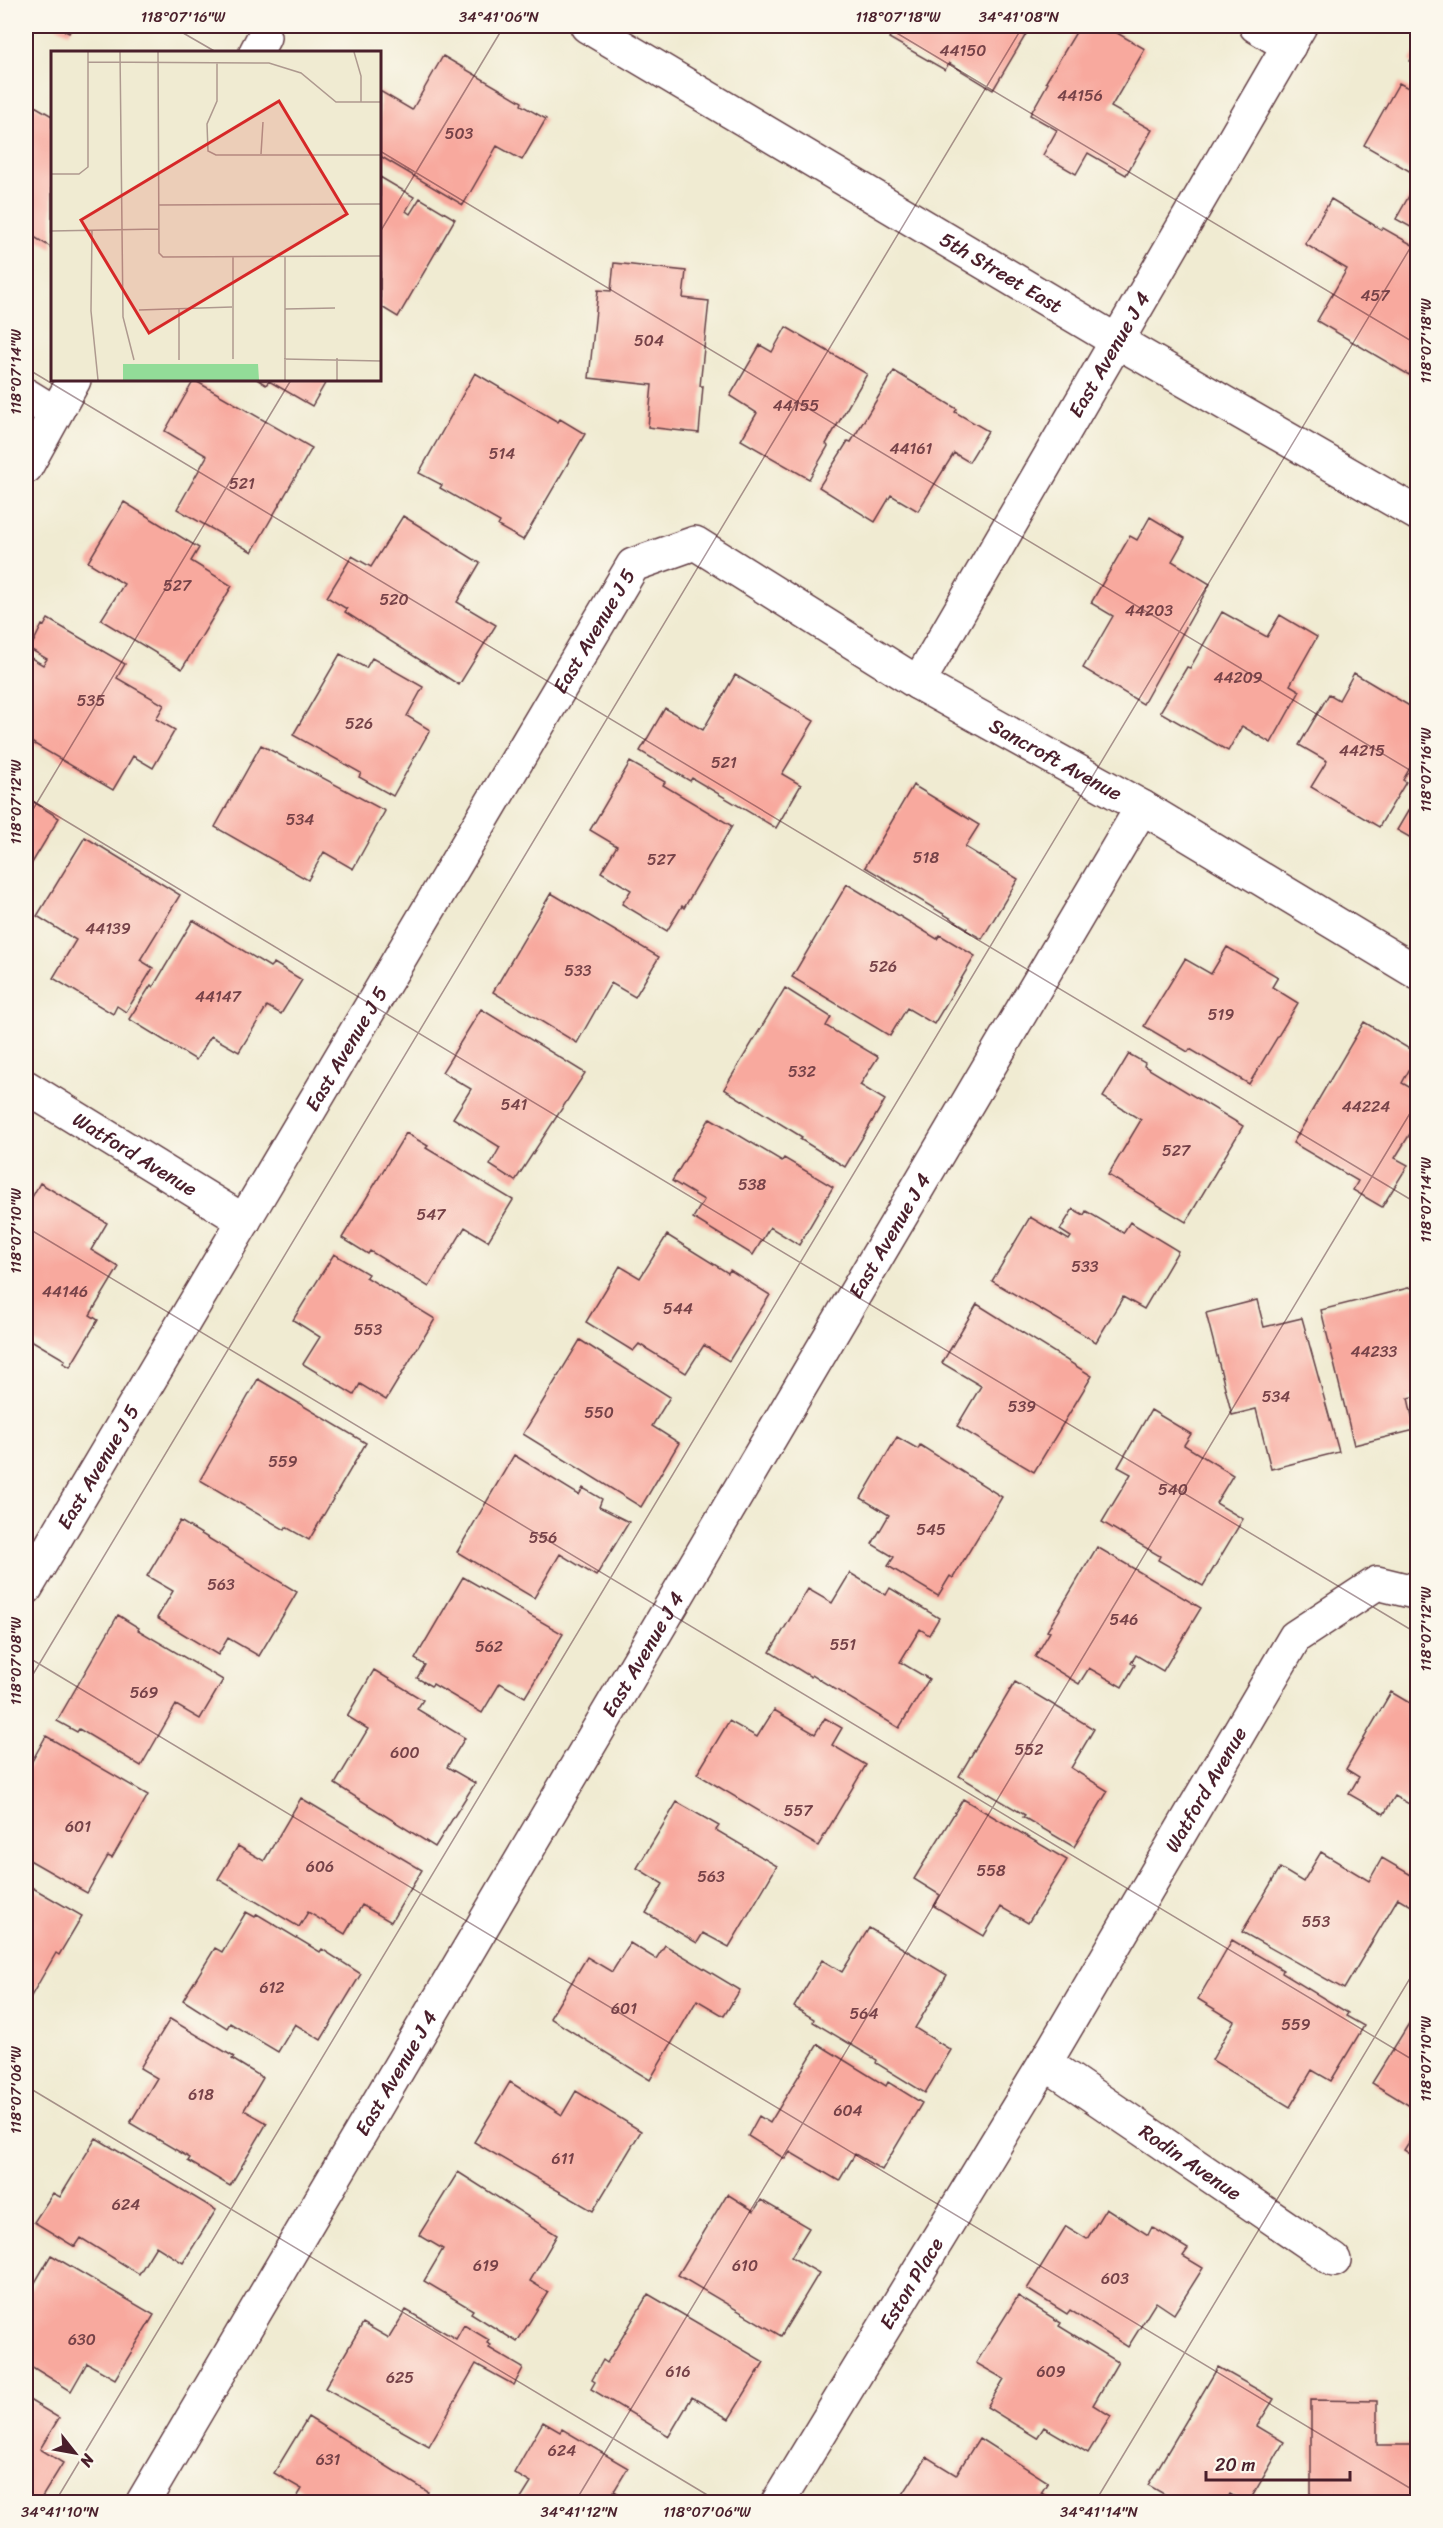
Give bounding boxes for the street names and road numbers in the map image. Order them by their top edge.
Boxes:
street label: 5th Street East [933,222,1070,323]
street label: East Avenue J 4 [1058,285,1160,424]
street label: East Avenue J 5 [543,561,645,700]
street label: Sancroft Avenue [983,708,1129,810]
street label: East Avenue J 5 [295,979,397,1118]
street label: Watford Avenue [66,1102,204,1206]
street label: East Avenue J 4 [839,1166,940,1305]
street label: East Avenue J 5 [47,1397,149,1536]
street label: East Avenue J 4 [592,1585,694,1724]
street label: Watford Avenue [1155,1720,1256,1859]
street label: East Avenue J 4 [345,2003,447,2143]
street label: Rodin Avenue [1132,2114,1249,2210]
street label: Eston Place [869,2230,953,2336]

